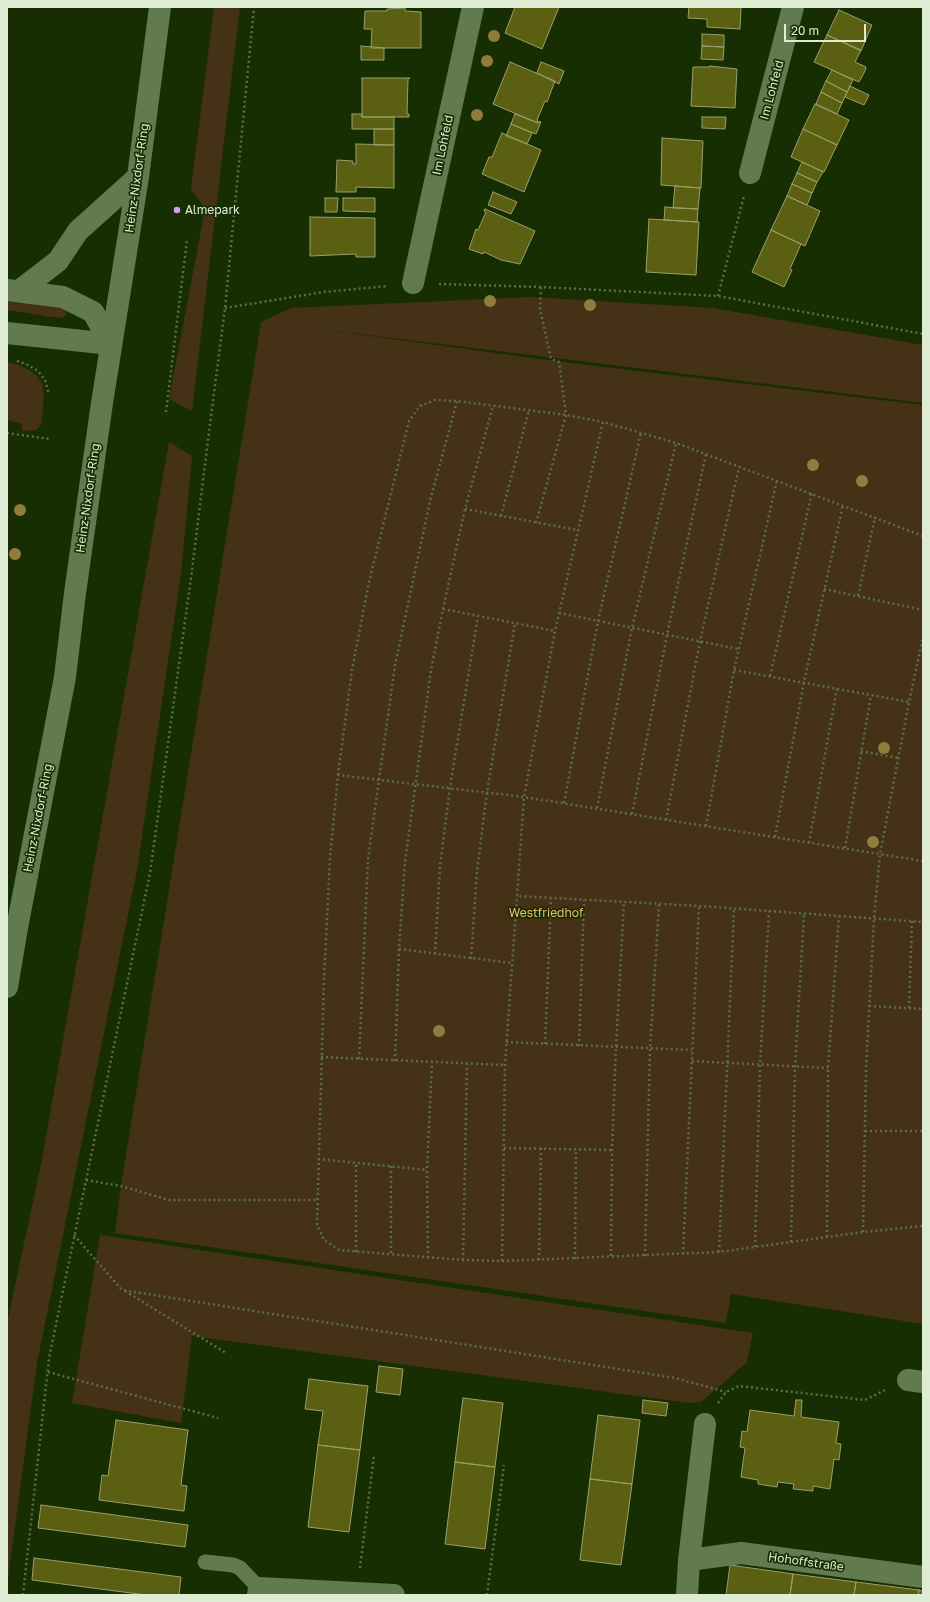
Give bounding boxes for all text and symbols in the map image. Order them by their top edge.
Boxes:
scale bar [786,16,868,42]
text: 20 m [791,23,819,38]
street label: Im Lohfeld [757,59,787,121]
street label: Im Lohfeld [430,114,456,176]
street label: Heinz-Nixdorf-Ring [122,122,152,234]
place label: Almepark [185,203,240,217]
marker: Almepark [172,205,182,215]
street label: Heinz-Nixdorf-Ring [73,442,103,554]
street label: Heinz-Nixdorf-Ring [20,763,56,873]
park label: Westfriedhof [509,906,583,920]
street label: Hohoffstraße [767,1550,845,1574]

